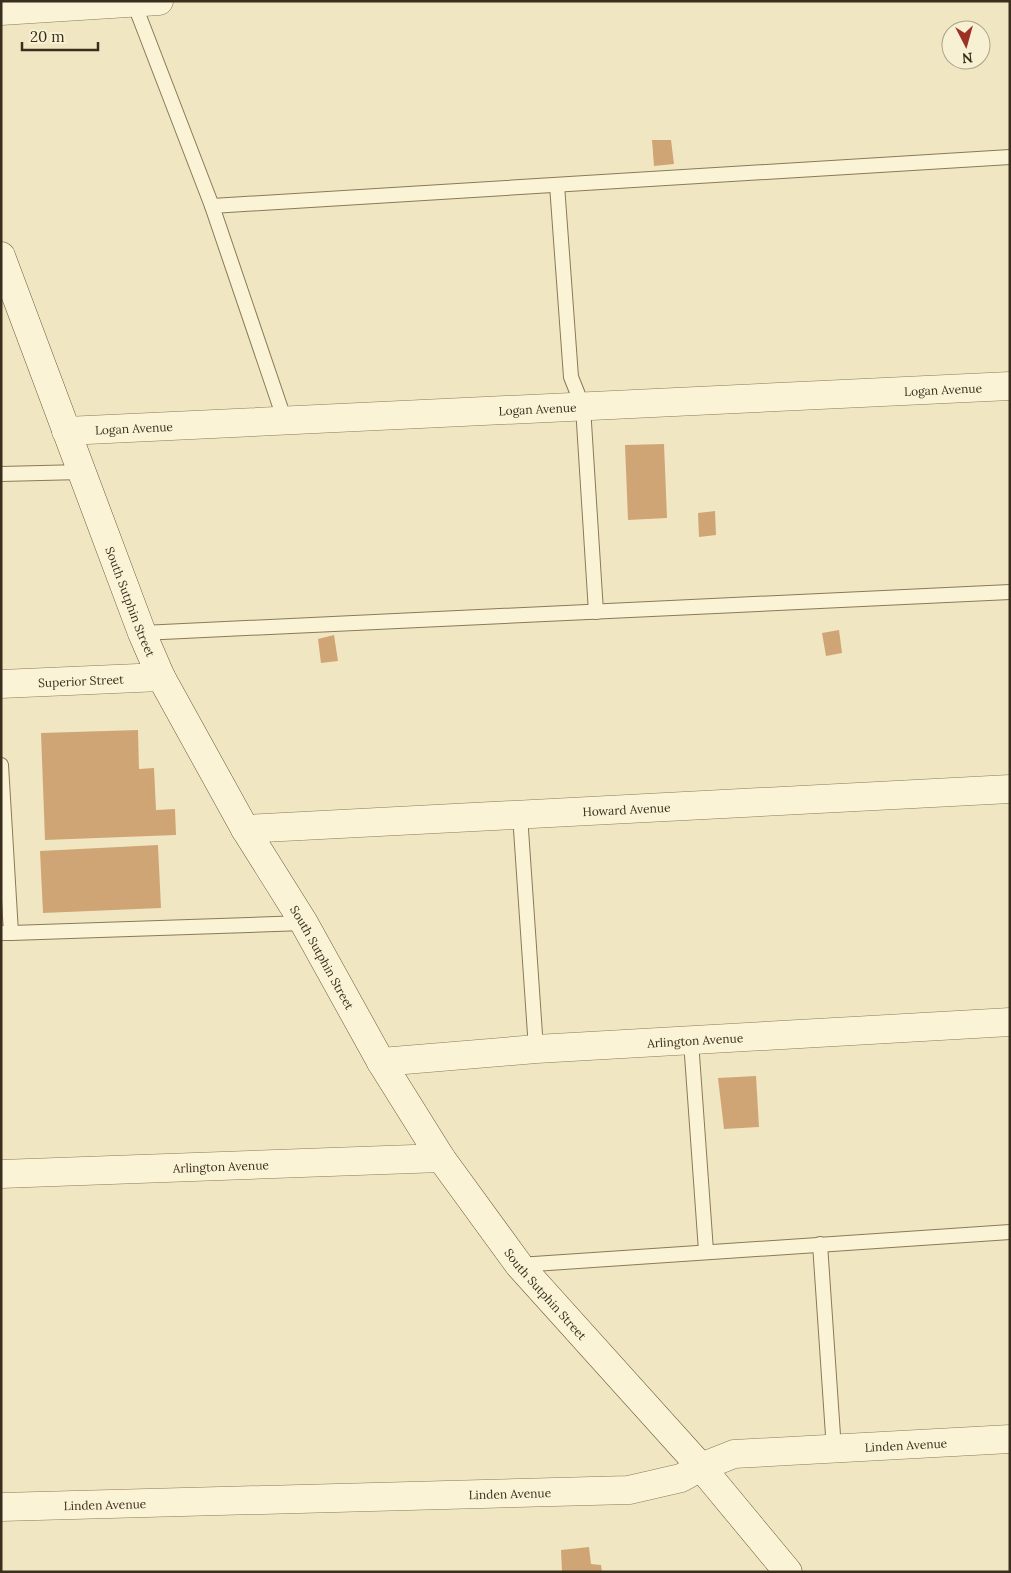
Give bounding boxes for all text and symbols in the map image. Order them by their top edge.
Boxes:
scale bar [22,20,99,52]
north arrow [941,20,991,70]
text: 20 m [30,27,65,46]
text: N [961,48,974,67]
street label: Logan Avenue [904,380,983,399]
street label: Logan Avenue [498,399,577,418]
street label: Logan Avenue [95,418,174,437]
street label: South Sutphin Street [103,544,159,659]
street label: Superior Street [38,671,124,690]
street label: Howard Avenue [582,799,671,819]
street label: South Sutphin Street [287,902,358,1012]
street label: Arlington Avenue [646,1030,744,1050]
street label: Arlington Avenue [172,1157,270,1175]
street label: South Sutphin Street [502,1245,590,1343]
street label: Linden Avenue [864,1435,948,1454]
street label: Linden Avenue [468,1485,552,1502]
street label: Linden Avenue [63,1496,147,1513]

